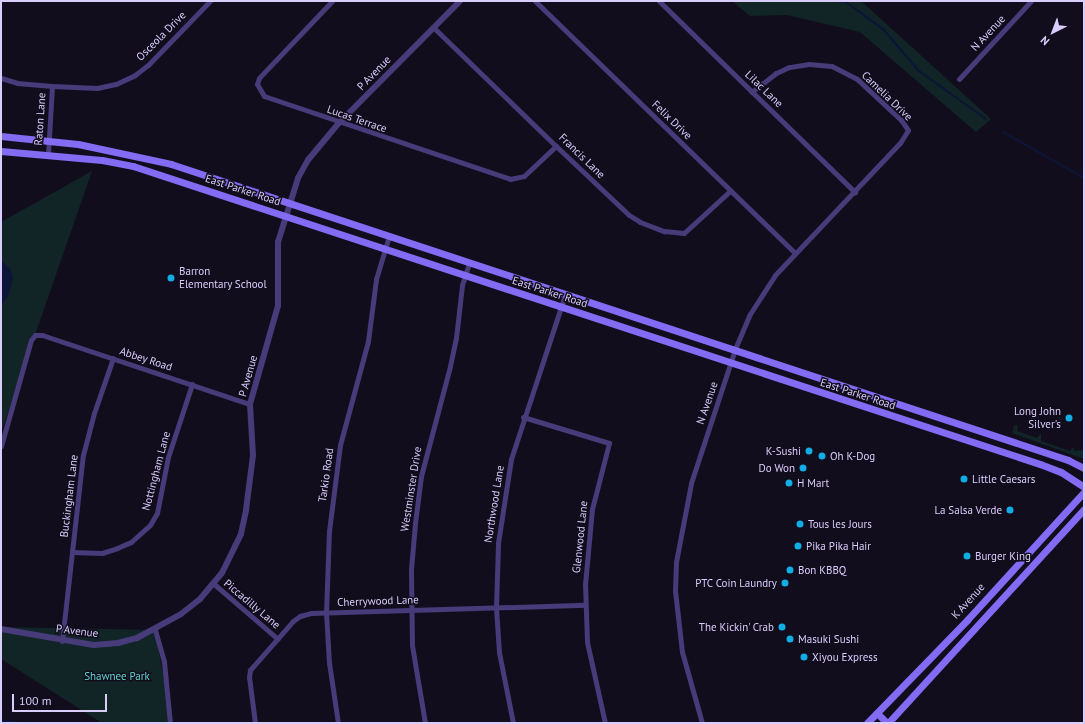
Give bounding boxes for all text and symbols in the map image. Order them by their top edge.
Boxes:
street label: Osceola Drive [134,9,188,63]
street label: N Avenue [968,12,1008,54]
north arrow [1033,12,1073,52]
text: N [1038,33,1052,49]
street label: P Avenue [354,53,394,93]
street label: Lilac Lane [742,68,786,110]
street label: Camelia Drive [859,69,915,123]
street label: Raton Lane [32,92,48,146]
street label: Felix Drive [649,98,695,142]
street label: Lucas Terrace [325,103,389,135]
street label: Francis Lane [556,131,608,181]
street label: East Parker Road [204,172,282,208]
place label: Barron Elementary School [179,265,267,291]
marker: Barron Elementary School [166,273,176,283]
street label: East Parker Road [511,274,589,310]
street label: Abbey Road [118,344,174,374]
street label: P Avenue [236,353,260,399]
street label: East Parker Road [819,376,897,412]
street label: N Avenue [693,380,721,426]
place label: Long John Silver's [1014,405,1061,431]
marker: Long John Silver's [1064,413,1074,423]
street label: Nottingham Lane [139,430,173,512]
place label: K-Sushi [766,444,801,458]
street label: Westminster Drive [398,446,424,532]
marker: K-Sushi [804,446,814,456]
street label: Tarkio Road [316,447,336,503]
place label: Oh K-Dog [830,449,875,463]
marker: Oh K-Dog [817,451,827,461]
street label: Buckingham Lane [57,454,81,538]
place label: Do Won [758,461,795,475]
marker: Do Won [798,463,808,473]
street label: Northwood Lane [481,464,507,544]
place label: Little Caesars [972,472,1035,486]
marker: Little Caesars [959,474,969,484]
place label: H Mart [797,476,829,490]
marker: H Mart [784,478,794,488]
street label: Glenwood Lane [570,500,590,574]
place label: La Salsa Verde [934,503,1002,517]
marker: La Salsa Verde [1005,505,1015,515]
place label: Tous les Jours [808,517,872,531]
marker: Tous les Jours [795,519,805,529]
place label: Pika Pika Hair [806,539,871,553]
marker: Pika Pika Hair [793,541,803,551]
place label: Burger King [975,549,1031,563]
marker: Burger King [962,551,972,561]
place label: Bon KBBQ [798,563,846,577]
marker: Bon KBBQ [785,565,795,575]
street label: Piccadilly Lane [221,576,283,632]
place label: PTC Coin Laundry [695,576,777,590]
marker: PTC Coin Laundry [780,578,790,588]
street label: K Avenue [948,580,988,622]
street label: Cherrywood Lane [337,593,419,609]
place label: The Kickin' Crab [698,620,774,634]
street label: P Avenue [55,622,99,640]
marker: The Kickin' Crab [777,622,787,632]
place label: Masuki Sushi [798,632,859,646]
marker: Masuki Sushi [785,634,795,644]
place label: Xiyou Express [812,650,878,664]
marker: Xiyou Express [799,652,809,662]
park label: Shawnee Park [84,669,150,683]
scale bar [14,686,109,712]
text: 100 m [19,693,52,708]

